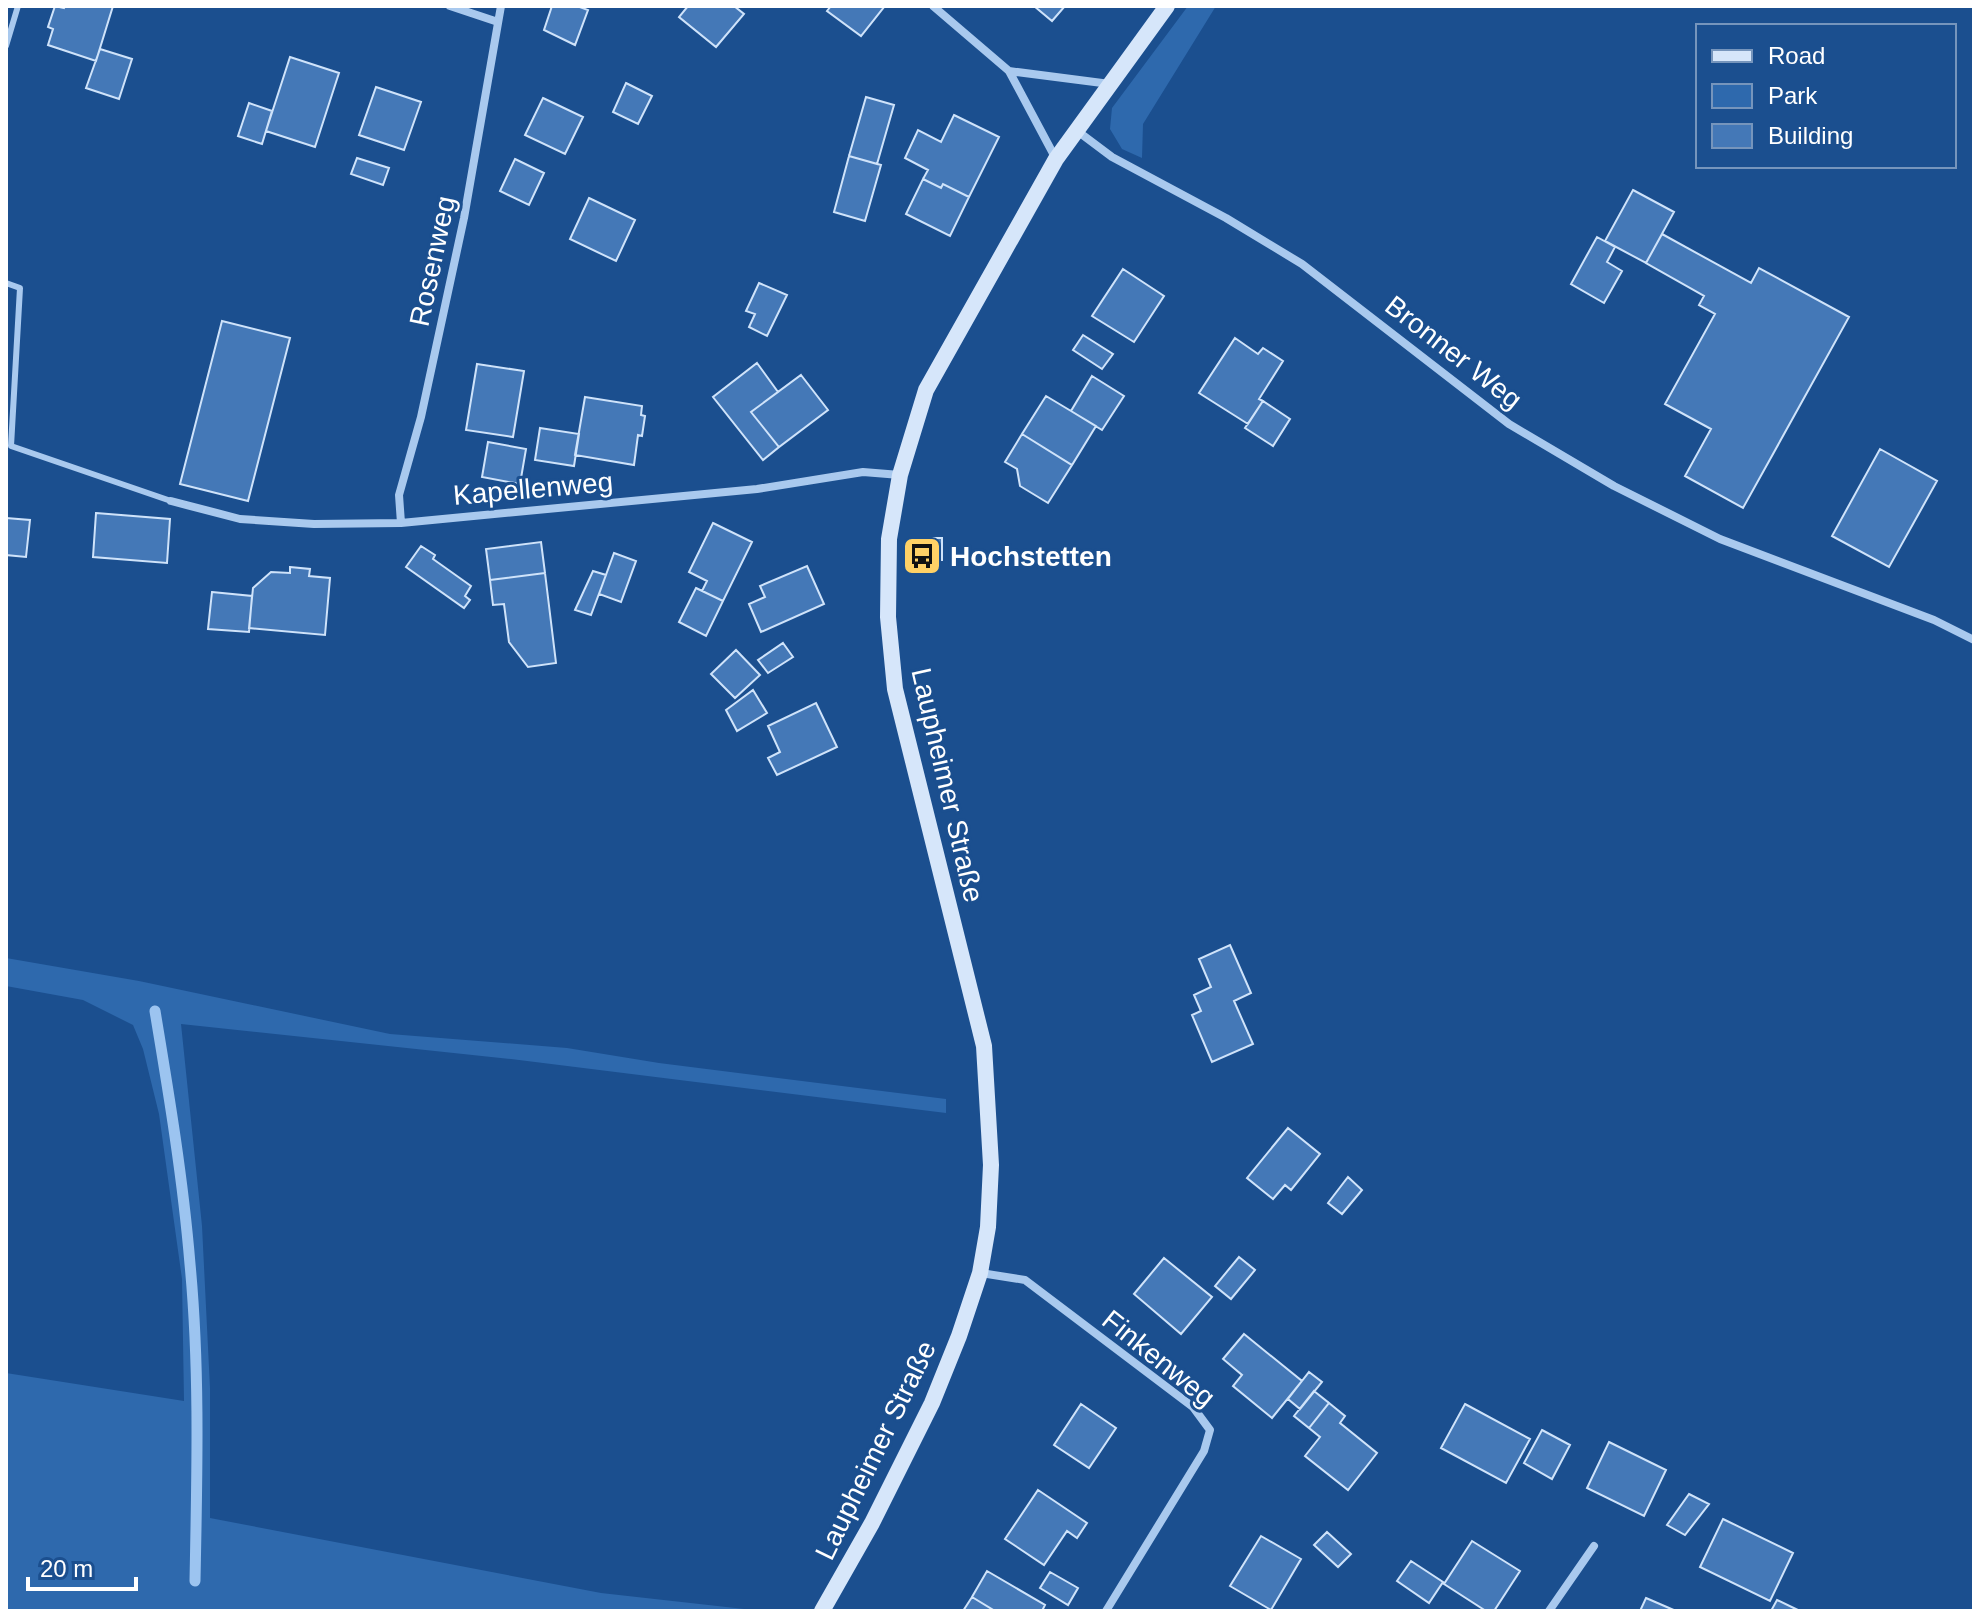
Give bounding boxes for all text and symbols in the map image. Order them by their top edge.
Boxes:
legend [1696,24,1956,168]
text: Road [1768,42,1825,69]
text: Park [1768,82,1818,109]
text: Building [1768,122,1853,149]
street label: Rosenweg [404,193,461,329]
street label: Bronner Weg [1379,290,1528,415]
street label: Kapellenweg [452,466,614,511]
bus stop icon: Hochstetten [901,535,943,577]
place label: Hochstetten [950,541,1112,572]
street label: Laupheimer Straße [905,665,990,905]
street label: Finkenweg [1096,1304,1221,1413]
street label: Laupheimer Straße [809,1336,942,1565]
scale bar [28,1541,136,1591]
text: 20 m [40,1555,93,1582]

